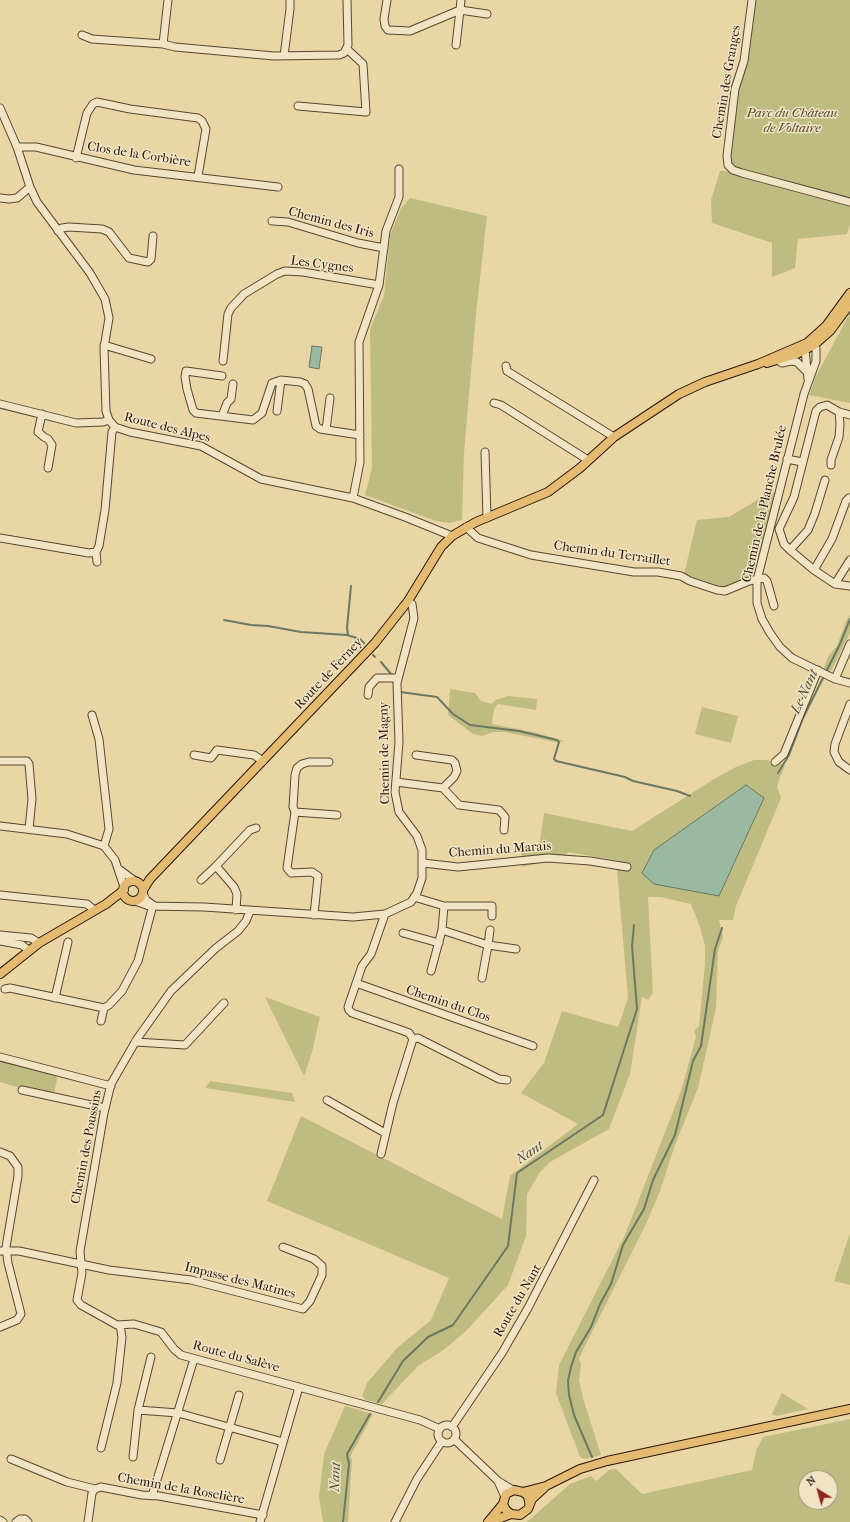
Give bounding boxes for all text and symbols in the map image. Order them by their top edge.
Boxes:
street label: Chemin des Granges [709,24,745,140]
park label: Parc du Château de Voltaire [747,106,837,137]
street label: Clos de la Corbière [86,139,192,171]
street label: Chemin des Iris [287,204,375,242]
street label: Les Cygnes [290,253,354,277]
street label: Route des Alpes [122,410,212,446]
street label: Chemin de la Planche Brulée [739,424,791,584]
street label: Chemin du Terraillet [553,538,671,570]
street label: Route de Ferney [292,635,366,713]
water label: Le Nant [787,667,823,717]
street label: Chemin de Magny [376,702,394,804]
street label: Chemin du Marais [448,839,552,861]
street label: Chemin du Clos [404,982,492,1026]
street label: Chemin des Poussins [68,1089,106,1205]
water label: Nant [513,1138,547,1168]
street label: Impasse des Matines [183,1260,297,1302]
street label: Route du Nant [491,1262,545,1340]
street label: Route du Salève [191,1338,281,1376]
water label: Nant [327,1462,345,1492]
street label: Chemin de la Roselière [116,1470,246,1508]
north arrow [798,1470,838,1510]
text: N [804,1473,818,1489]

